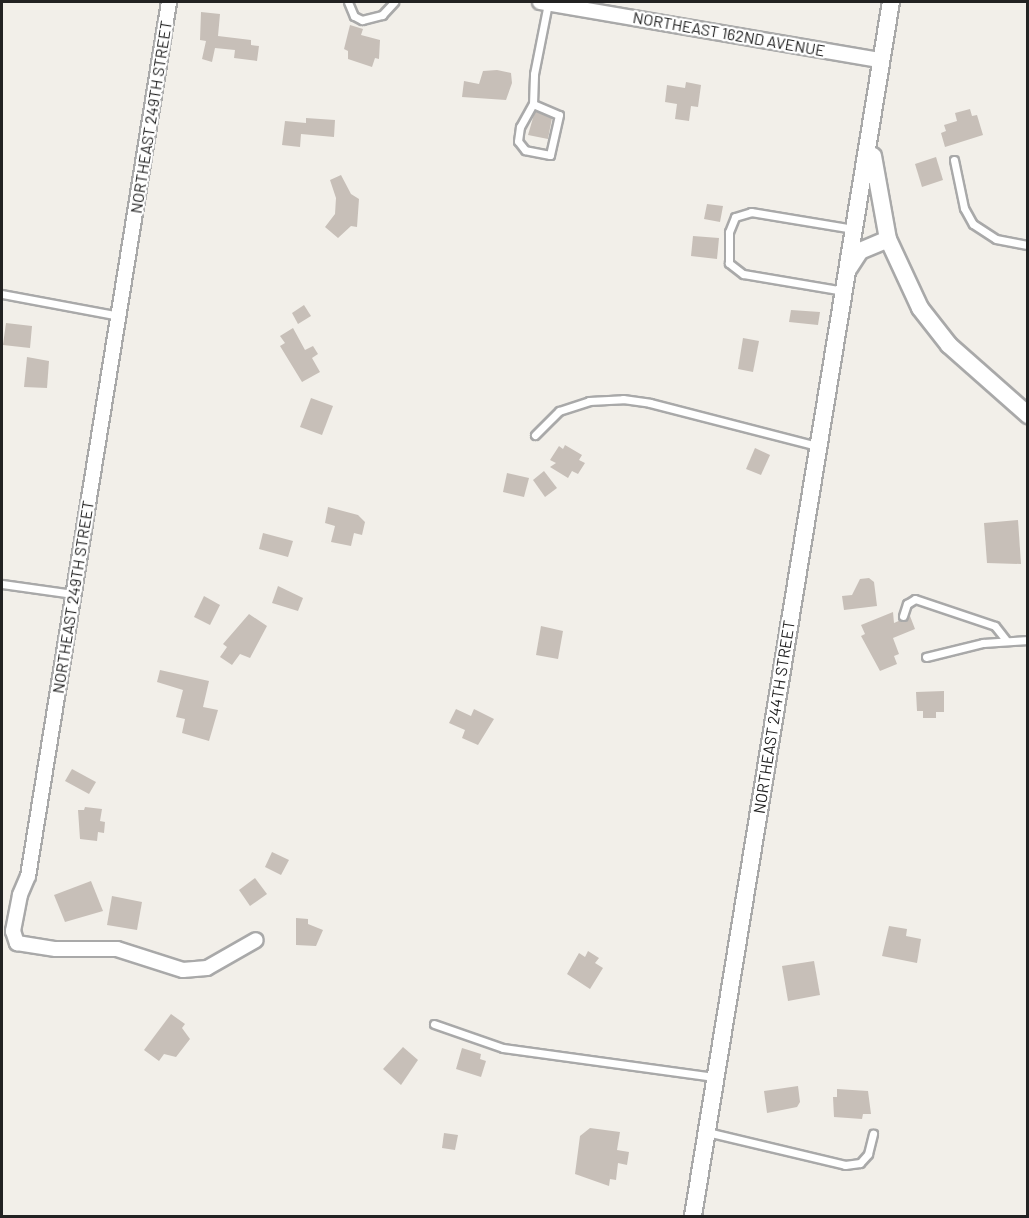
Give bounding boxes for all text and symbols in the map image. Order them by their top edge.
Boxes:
street label: NORTHEAST 162ND AVENUE [631,8,827,60]
street label: NORTHEAST 249TH STREET [126,19,176,215]
street label: NORTHEAST 249TH STREET [48,499,98,695]
street label: NORTHEAST 244TH STREET [749,619,799,815]

